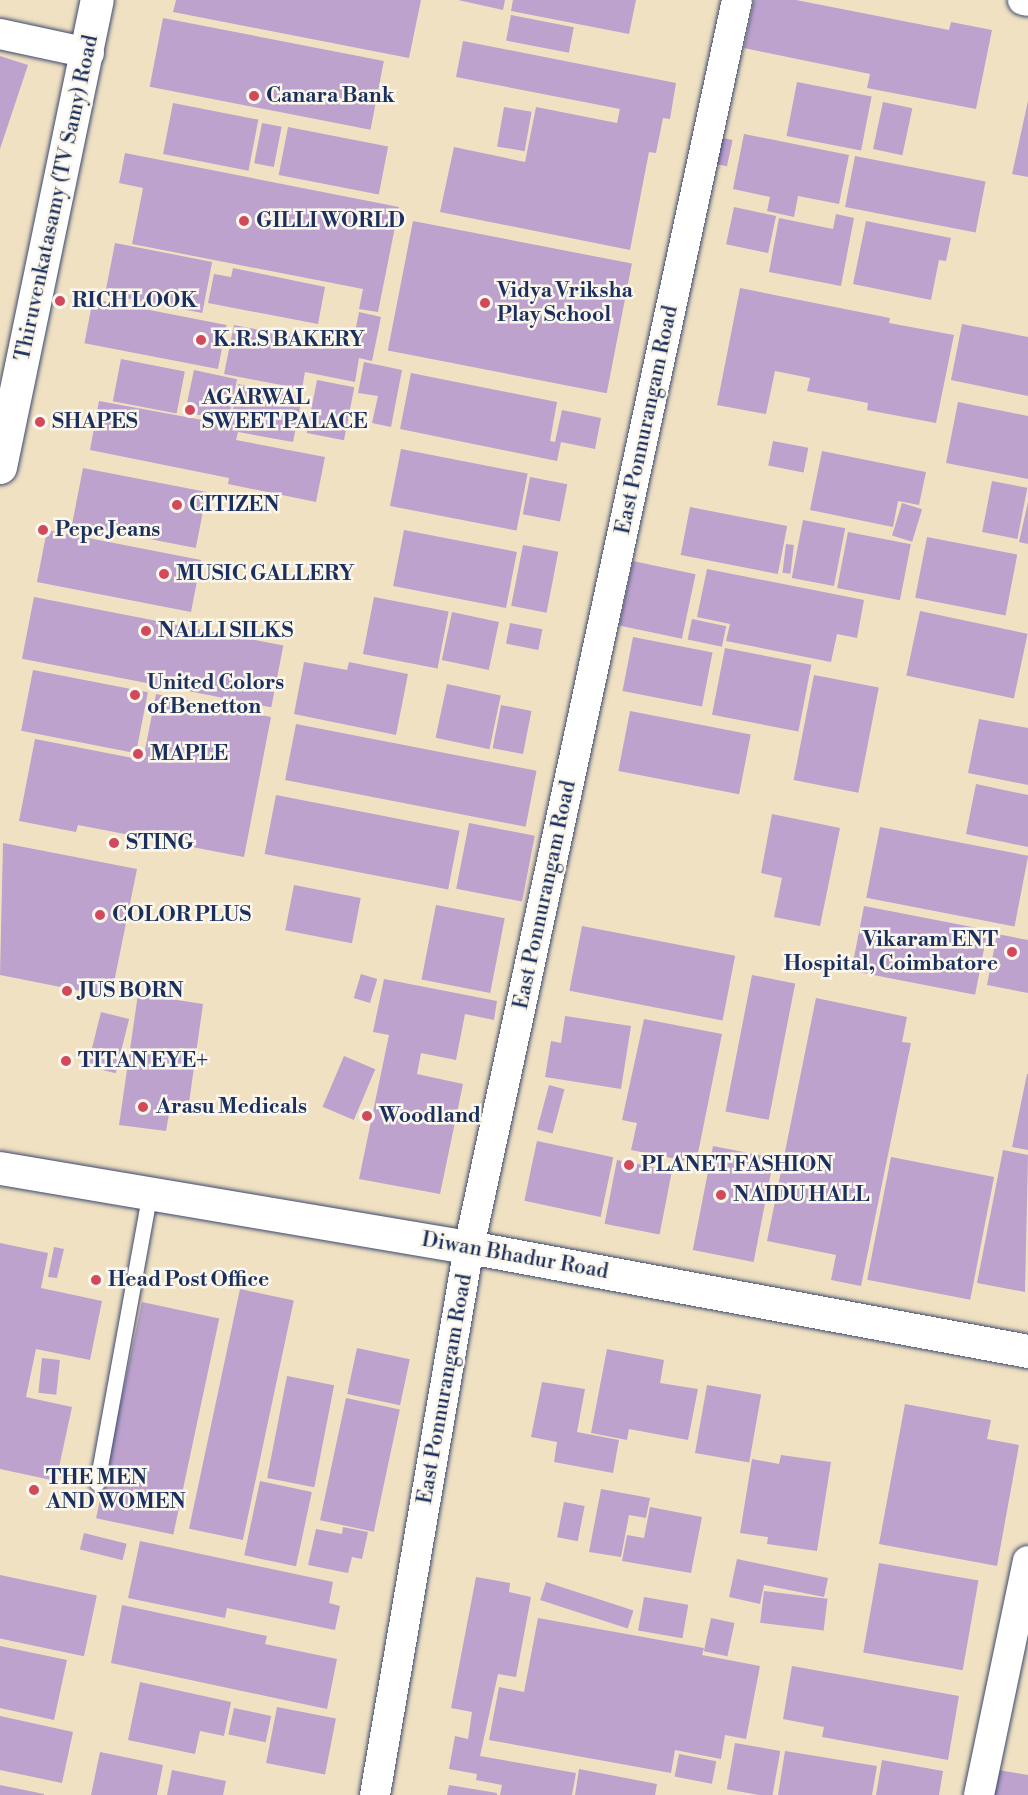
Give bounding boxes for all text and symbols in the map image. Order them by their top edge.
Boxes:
street label: Thiruvenkatasamy (TV Samy) Road [10,33,104,363]
place label: Canara Bank [266,83,395,109]
marker: Canara Bank [247,89,261,103]
place label: GILLI WORLD [256,208,405,234]
marker: GILLI WORLD [237,214,251,228]
place label: Vidya Vriksha Play School [497,278,633,328]
place label: RICH LOOK [72,288,197,314]
marker: RICH LOOK [53,294,67,308]
marker: Vidya Vriksha Play School [478,296,492,310]
street label: East Ponnurangam Road [610,303,684,537]
place label: K.R.S BAKERY [213,327,365,353]
marker: K.R.S BAKERY [194,333,208,347]
place label: AGARWAL SWEET PALACE [202,385,368,435]
marker: AGARWAL SWEET PALACE [183,403,197,417]
place label: SHAPES [52,409,138,435]
marker: SHAPES [33,415,47,429]
place label: CITIZEN [189,492,280,518]
marker: CITIZEN [170,498,184,512]
place label: Pepe Jeans [55,517,160,543]
marker: Pepe Jeans [36,523,50,537]
place label: MUSIC GALLERY [176,561,354,587]
marker: MUSIC GALLERY [157,567,171,581]
place label: NALLI SILKS [158,618,294,644]
marker: NALLI SILKS [139,624,153,638]
place label: United Colors of Benetton [147,670,284,720]
marker: United Colors of Benetton [128,688,142,702]
place label: MAPLE [150,741,228,767]
marker: MAPLE [131,747,145,761]
street label: East Ponnurangam Road [508,778,582,1012]
place label: STING [126,830,194,856]
marker: STING [107,836,121,850]
place label: COLOR PLUS [112,902,251,928]
marker: COLOR PLUS [93,908,107,922]
place label: Vikaram ENT Hospital, Coimbatore [784,927,998,977]
marker: Vikaram ENT Hospital, Coimbatore [1003,943,1021,961]
place label: JUS BORN [79,978,184,1004]
marker: JUS BORN [60,984,74,998]
place label: TITAN EYE+ [78,1048,208,1074]
marker: TITAN EYE+ [59,1054,73,1068]
place label: Arasu Medicals [156,1094,307,1120]
marker: Arasu Medicals [134,1098,152,1116]
place label: Woodland [379,1103,481,1129]
marker: Woodland [360,1109,374,1123]
place label: PLANET FASHION [641,1152,833,1178]
marker: PLANET FASHION [622,1158,636,1172]
place label: NAIDU HALL [733,1182,870,1208]
marker: NAIDU HALL [714,1188,728,1202]
street label: Diwan Bhadur Road [420,1227,610,1285]
place label: Head Post Office [108,1267,269,1293]
street label: East Ponnurangam Road [412,1272,478,1506]
marker: Head Post Office [89,1273,103,1287]
place label: THE MEN AND WOMEN [46,1465,186,1515]
marker: THE MEN AND WOMEN [27,1483,41,1497]

